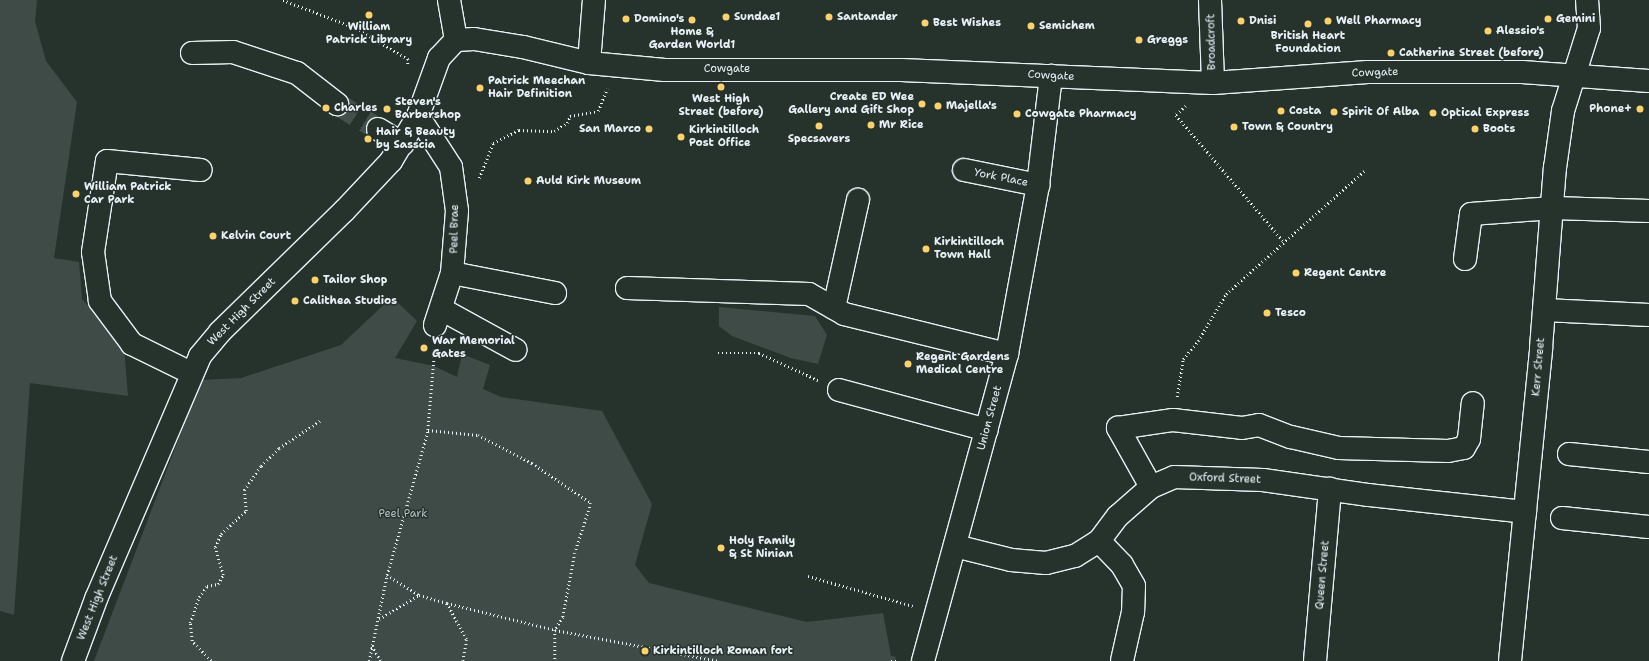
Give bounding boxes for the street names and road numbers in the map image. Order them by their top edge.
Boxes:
street label: Broadcroft [1205,14,1219,70]
street label: Cowgate [704,62,750,76]
street label: Cowgate [1351,66,1399,80]
street label: Cowgate [1027,68,1075,84]
street label: York Place [973,166,1029,190]
street label: Peel Brae [448,204,462,254]
street label: West High Street [205,275,279,349]
street label: Kerr Street [1530,337,1548,397]
street label: Union Street [975,384,1005,452]
street label: Oxford Street [1189,471,1261,487]
street label: Queen Street [1313,540,1333,610]
street label: West High Street [75,554,121,642]

